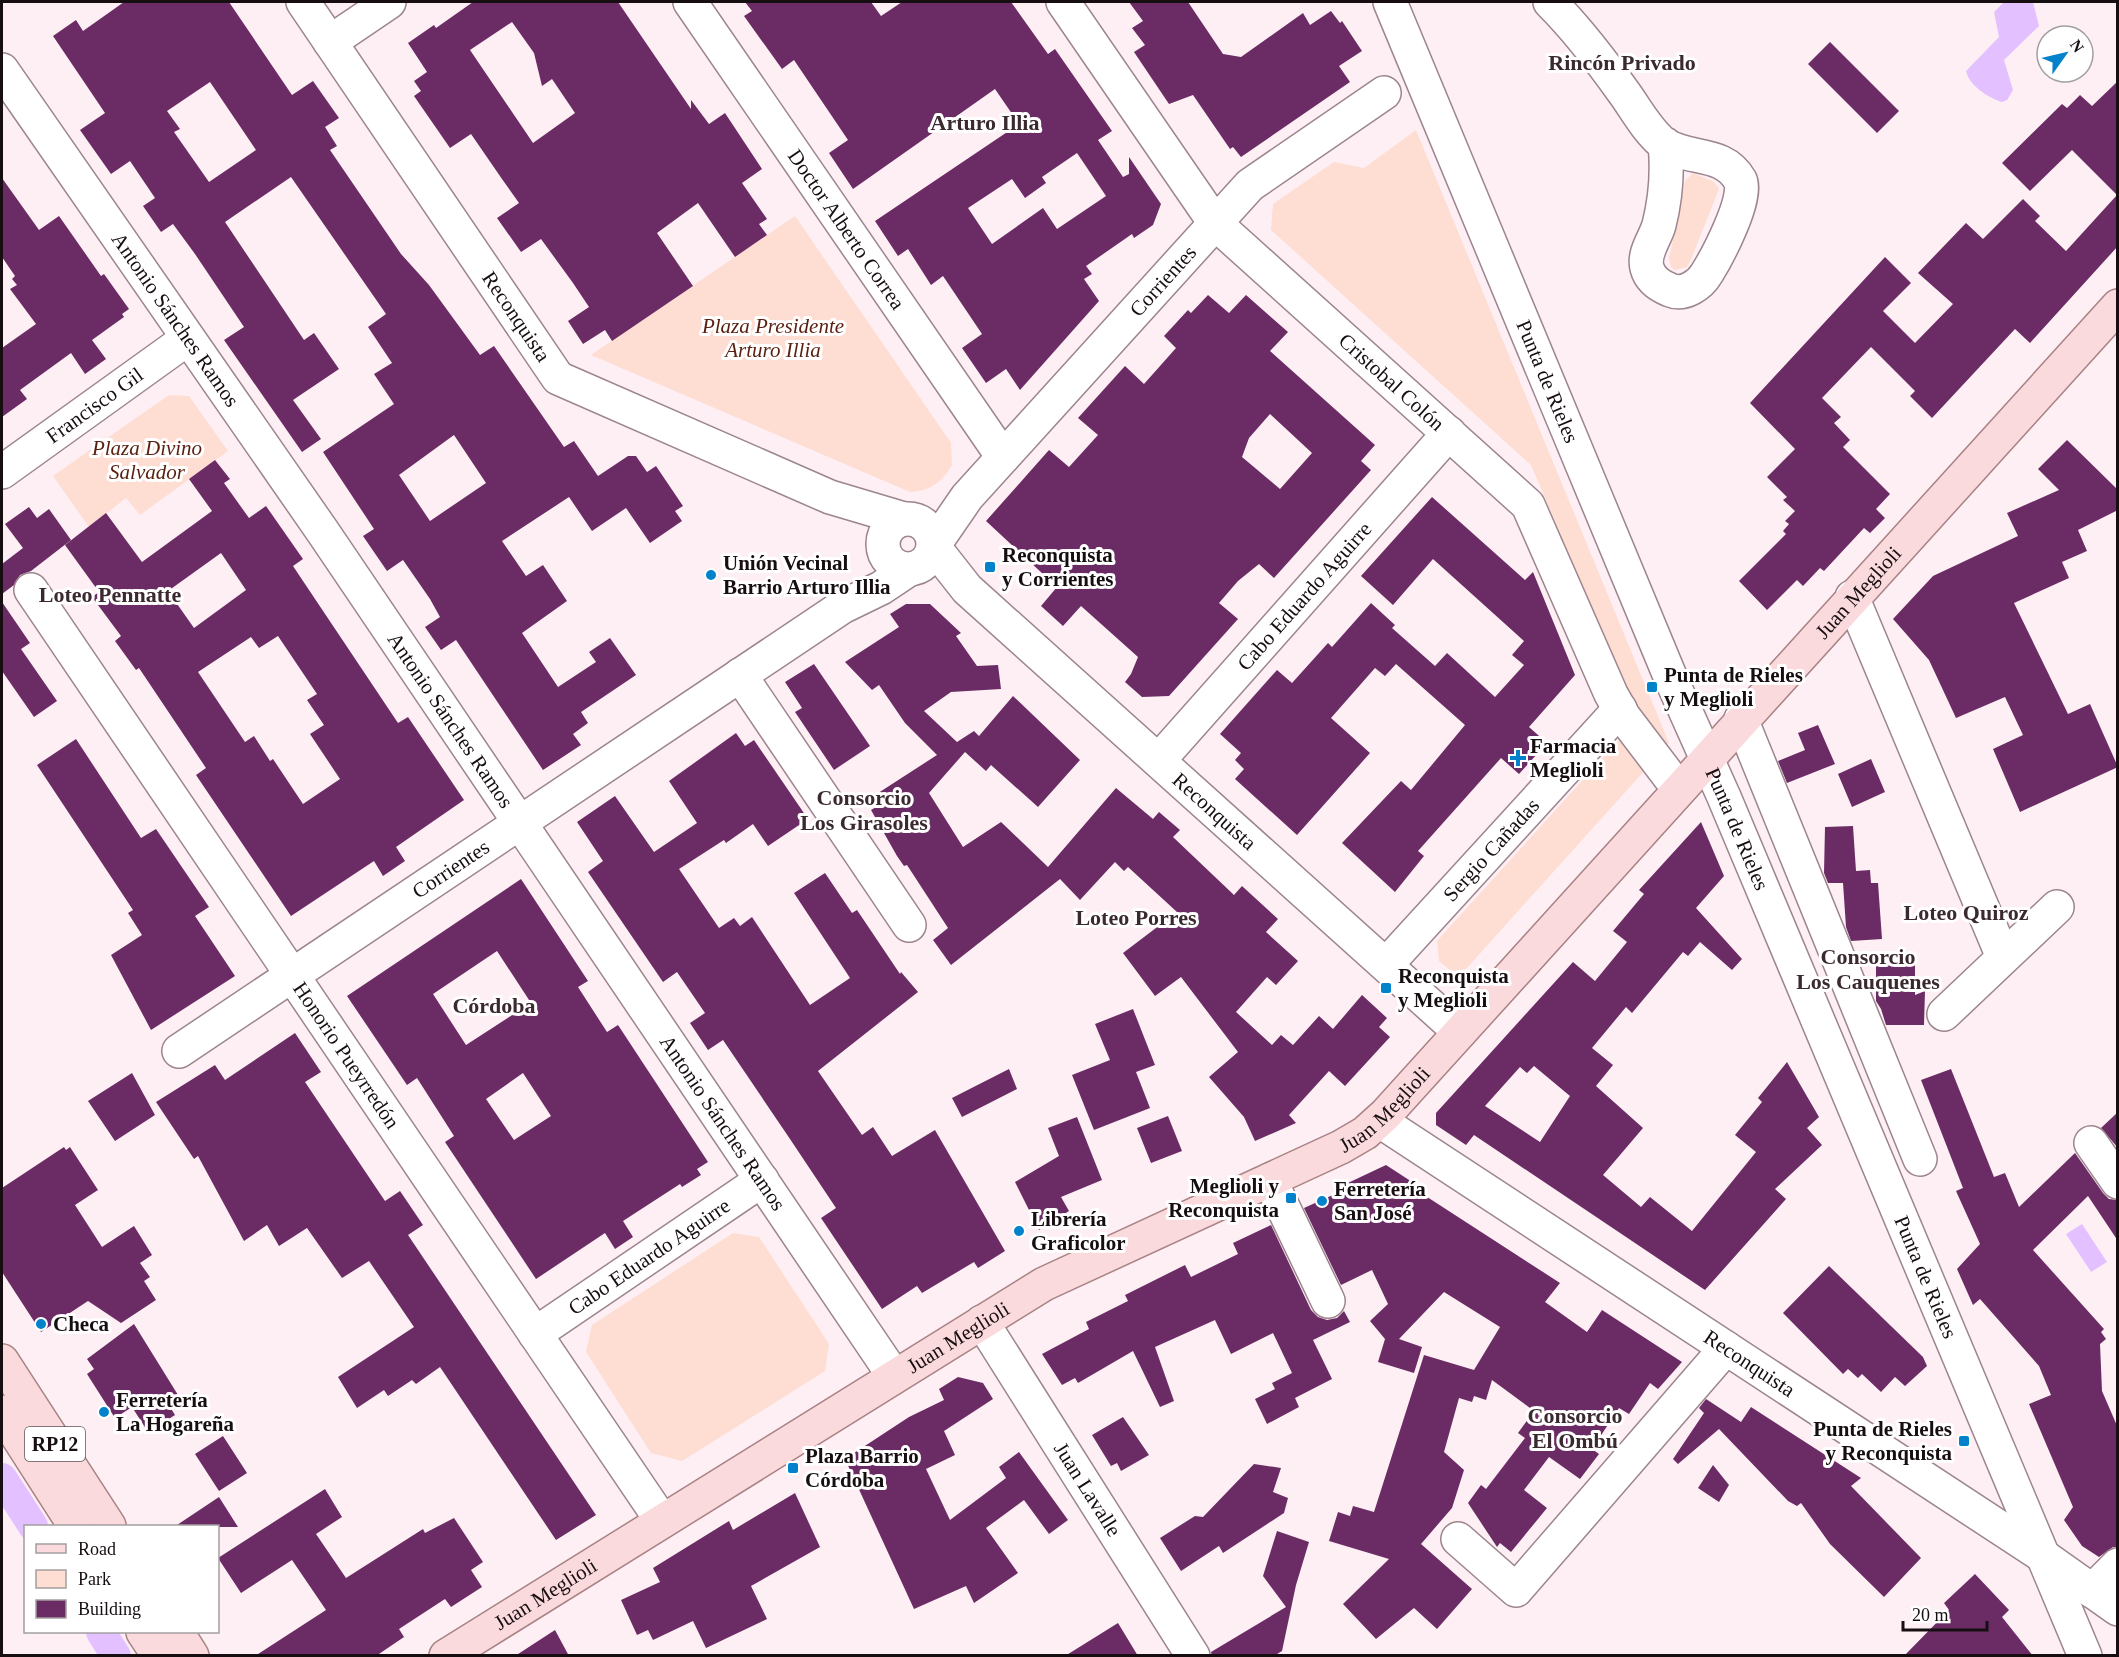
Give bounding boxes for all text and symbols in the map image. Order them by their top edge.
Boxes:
north arrow [2035,24,2095,84]
text: N [2067,36,2088,56]
district label: Rincón Privado [1548,50,1696,75]
district label: Arturo Illia [931,110,1039,135]
street label: Doctor Alberto Correa [783,145,910,315]
street label: Antonio Sánches Ramos [107,228,244,411]
street label: Corrientes [1125,240,1201,321]
street label: Reconquista [477,267,556,367]
park label: Plaza Presidente Arturo Illia [701,314,844,362]
street label: Punta de Rieles [1511,317,1584,447]
street label: Cristobal Colón [1334,329,1450,436]
street label: Francisco Gil [41,362,148,448]
park label: Plaza Divino Salvador [91,436,202,484]
street label: Cabo Eduardo Aguirre [1232,517,1376,675]
street label: Juan Meglioli [1810,541,1906,644]
place label: Reconquista y Corrientes [1002,543,1113,591]
place label: Unión Vecinal Barrio Arturo Illia [723,551,891,599]
marker: Reconquista y Corrientes [983,560,997,574]
marker: Unión Vecinal Barrio Arturo Illia [704,568,718,582]
district label: Loteo Pennatte [39,582,181,607]
street label: Antonio Sánches Ramos [383,628,518,813]
place label: Punta de Rieles y Meglioli [1664,663,1803,711]
marker: Punta de Rieles y Meglioli [1645,680,1659,694]
place label: Farmacia Meglioli [1530,734,1617,782]
marker: Farmacia Meglioli [1511,751,1525,765]
street label: Punta de Rieles [1700,764,1774,894]
street label: Reconquista [1168,768,1262,855]
district label: Consorcio Los Girasoles [800,785,928,835]
street label: Sergio Cañadas [1438,793,1544,906]
street label: Corrientes [408,835,494,903]
district label: Loteo Quiroz [1904,900,2029,925]
district label: Loteo Porres [1075,905,1197,930]
district label: Consorcio Los Cauquenes [1796,944,1940,994]
place label: Reconquista y Meglioli [1398,964,1509,1012]
street label: Honorio Pueyrredón [288,977,405,1134]
marker: Reconquista y Meglioli [1379,981,1393,995]
district label: Córdoba [452,993,536,1018]
street label: Antonio Sánches Ramos [655,1031,791,1215]
street label: Juan Meglioli [1335,1062,1435,1158]
place label: Meglioli y Reconquista [1168,1174,1279,1222]
place label: Ferretería San José [1334,1177,1426,1225]
marker: Meglioli y Reconquista [1284,1191,1298,1205]
street label: Cabo Eduardo Aguirre [564,1193,735,1320]
marker: Ferretería San José [1315,1194,1329,1208]
place label: Librería Graficolor [1031,1207,1125,1255]
street label: Punta de Rieles [1889,1212,1962,1342]
marker: Librería Graficolor [1012,1224,1026,1238]
street label: Juan Meglioli [902,1297,1014,1378]
place label: Checa [53,1312,109,1336]
marker: Checa [34,1317,48,1331]
street label: Reconquista [1700,1325,1800,1402]
place label: Ferretería La Hogareña [116,1388,235,1436]
district label: Consorcio El Ombú [1528,1403,1622,1453]
marker: Ferretería La Hogareña [97,1405,111,1419]
place label: Punta de Rieles y Reconquista [1813,1417,1952,1465]
road number: RP12 [25,1427,85,1461]
marker: Punta de Rieles y Reconquista [1957,1434,1971,1448]
street label: Juan Lavalle [1049,1438,1126,1541]
place label: Plaza Barrio Córdoba [805,1444,919,1492]
marker: Plaza Barrio Córdoba [786,1461,800,1475]
legend [24,1525,219,1633]
text: Road [78,1539,116,1559]
street label: Juan Meglioli [490,1553,601,1635]
text: Park [78,1569,111,1589]
scale bar [1903,1594,1987,1632]
text: Building [78,1599,141,1619]
text: 20 m [1912,1605,1949,1625]

